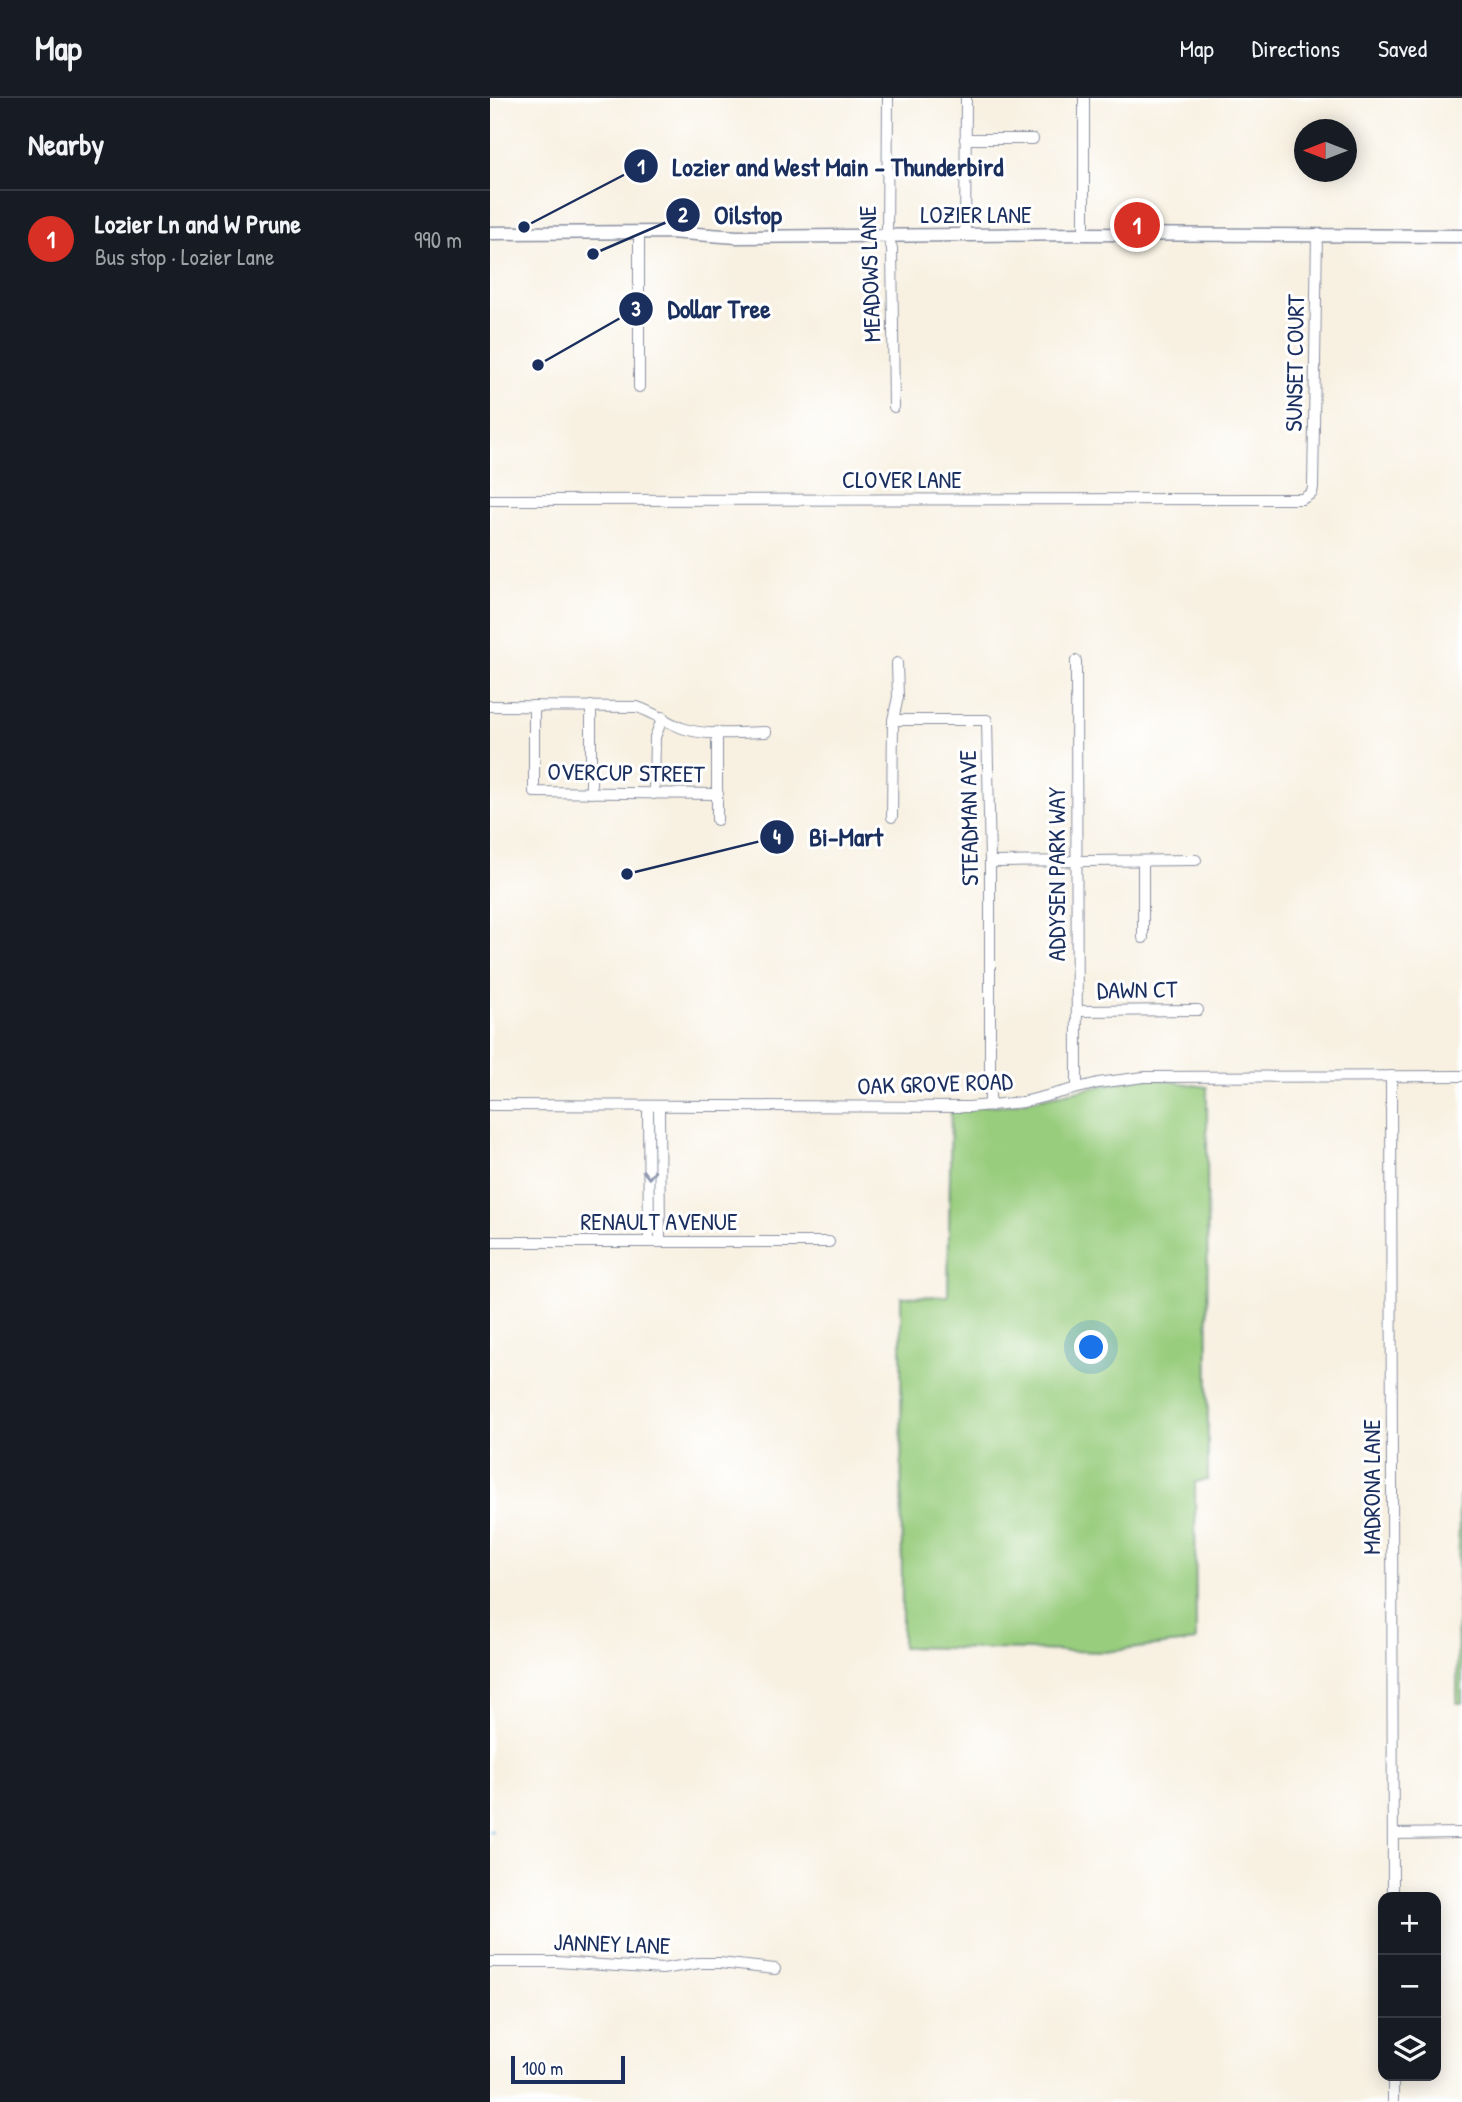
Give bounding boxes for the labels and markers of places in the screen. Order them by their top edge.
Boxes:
callout: Lozier and West Main - Thunderbird [623,143,1017,190]
callout: Oilstop [666,191,796,238]
pin: 1 [1114,199,1160,251]
callout: Dollar Tree [619,285,785,332]
callout: Bi-Mart [760,814,897,861]

